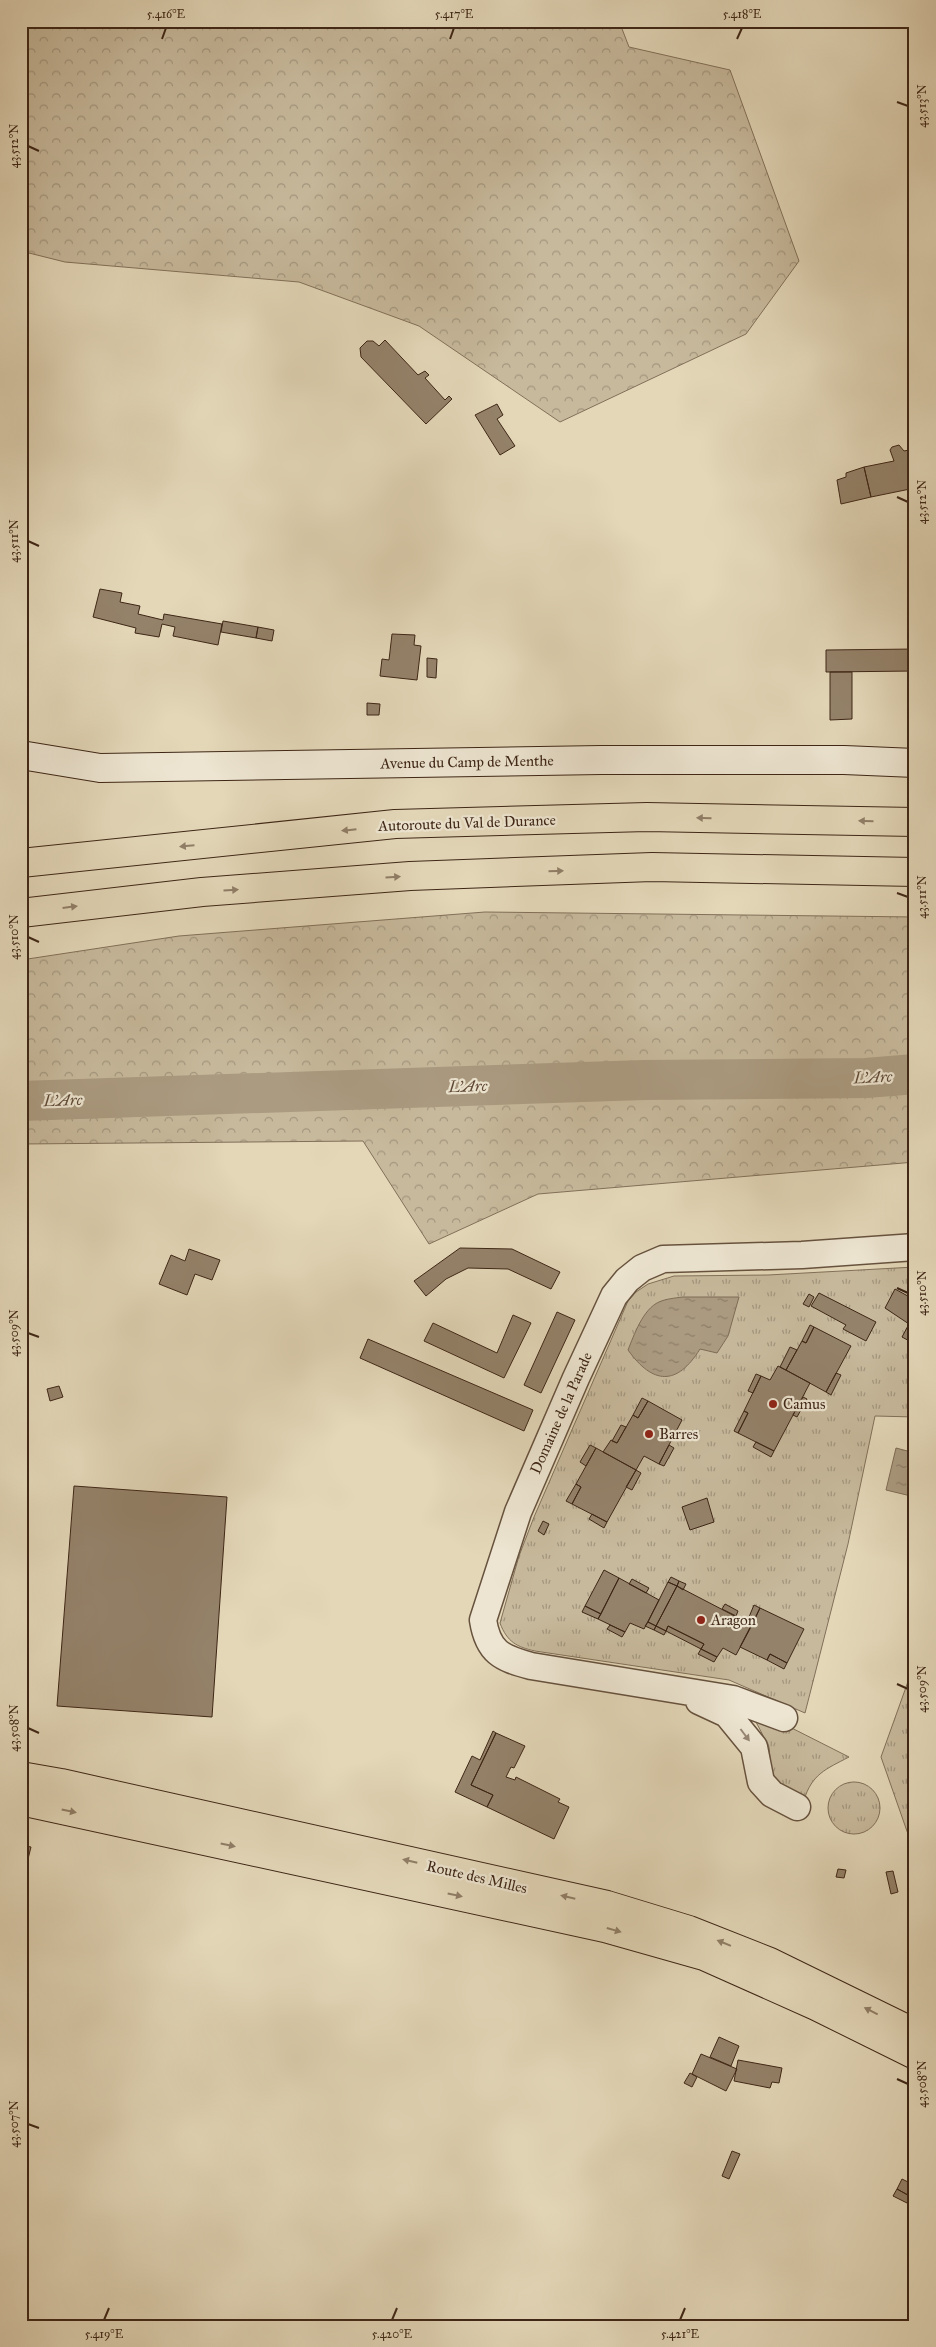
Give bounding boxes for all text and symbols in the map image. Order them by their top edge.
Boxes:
text: 5.416°E [147,7,186,21]
text: 5.417°E [435,7,474,21]
text: 5.418°E [723,7,762,21]
text: 43.513°N [915,84,929,128]
text: 43.512°N [7,124,21,168]
text: 43.512°N [915,480,929,524]
text: 43.511°N [7,519,21,563]
street label: Avenue du Camp de Menthe [379,751,554,773]
street label: Autoroute du Val de Durance [377,811,556,835]
one-way arrow [695,814,711,822]
one-way arrow [858,817,874,825]
one-way arrow [341,826,357,834]
one-way arrow [179,842,195,850]
one-way arrow [548,867,564,875]
one-way arrow [385,873,401,881]
text: 43.511°N [915,875,929,919]
one-way arrow [223,885,239,893]
one-way arrow [62,903,78,911]
text: 43.510°N [7,914,21,960]
water label: L'Arc [852,1066,894,1088]
water label: L'Arc [447,1076,489,1096]
water label: L'Arc [42,1090,84,1110]
text: 43.510°N [915,1270,929,1316]
text: 43.509°N [7,1309,21,1357]
street label: Domaine de la Parade [526,1349,596,1477]
place label: Camus [783,1395,826,1413]
marker: Camus [767,1398,779,1410]
place label: Barres [659,1425,698,1443]
marker: Barres [643,1428,655,1440]
place label: Aragon [710,1611,756,1629]
marker: Aragon [695,1614,707,1626]
text: 43.509°N [915,1665,929,1713]
text: 43.508°N [7,1704,21,1752]
one-way arrow [740,1728,750,1742]
one-way arrow [62,1807,78,1815]
one-way arrow [220,1842,236,1850]
one-way arrow [402,1857,417,1865]
street label: Route des Milles [425,1857,529,1897]
one-way arrow [447,1891,463,1899]
one-way arrow [561,1893,576,1901]
one-way arrow [606,1926,621,1934]
one-way arrow [716,1939,731,1947]
one-way arrow [864,2007,879,2015]
text: 43.508°N [915,2060,929,2108]
text: 43.507°N [7,2100,21,2148]
text: 5.419°E [85,2327,124,2341]
text: 5.420°E [372,2327,413,2341]
text: 5.421°E [661,2327,699,2341]

